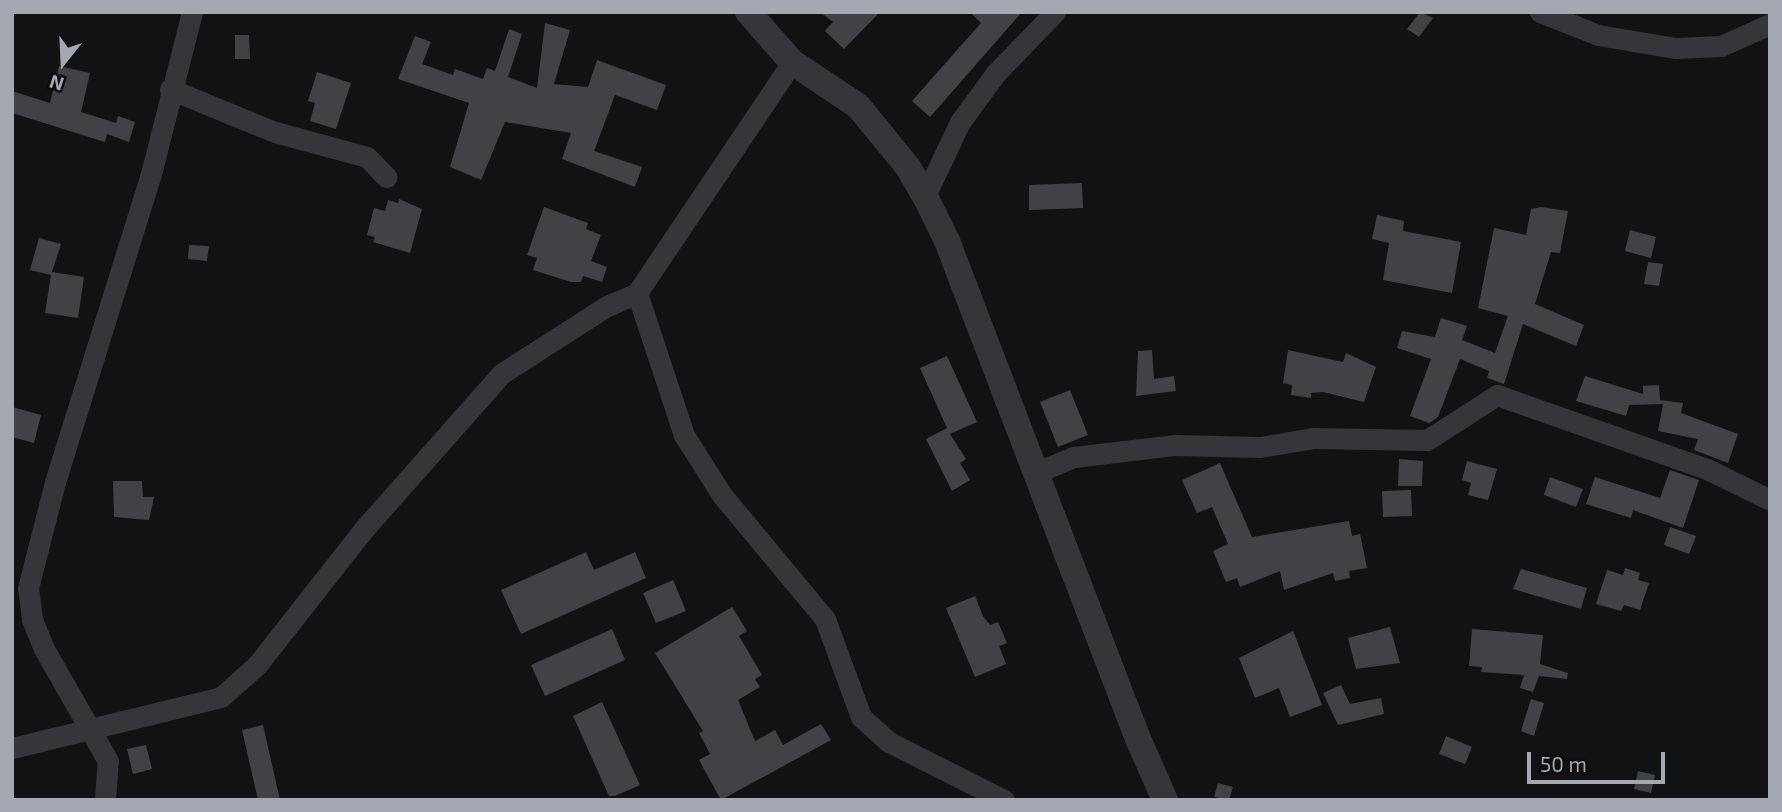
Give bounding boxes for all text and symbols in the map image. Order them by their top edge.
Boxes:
north arrow [28,28,98,98]
text: N [46,70,66,97]
scale bar [1530,738,1668,782]
text: 50 m [1540,751,1587,776]

